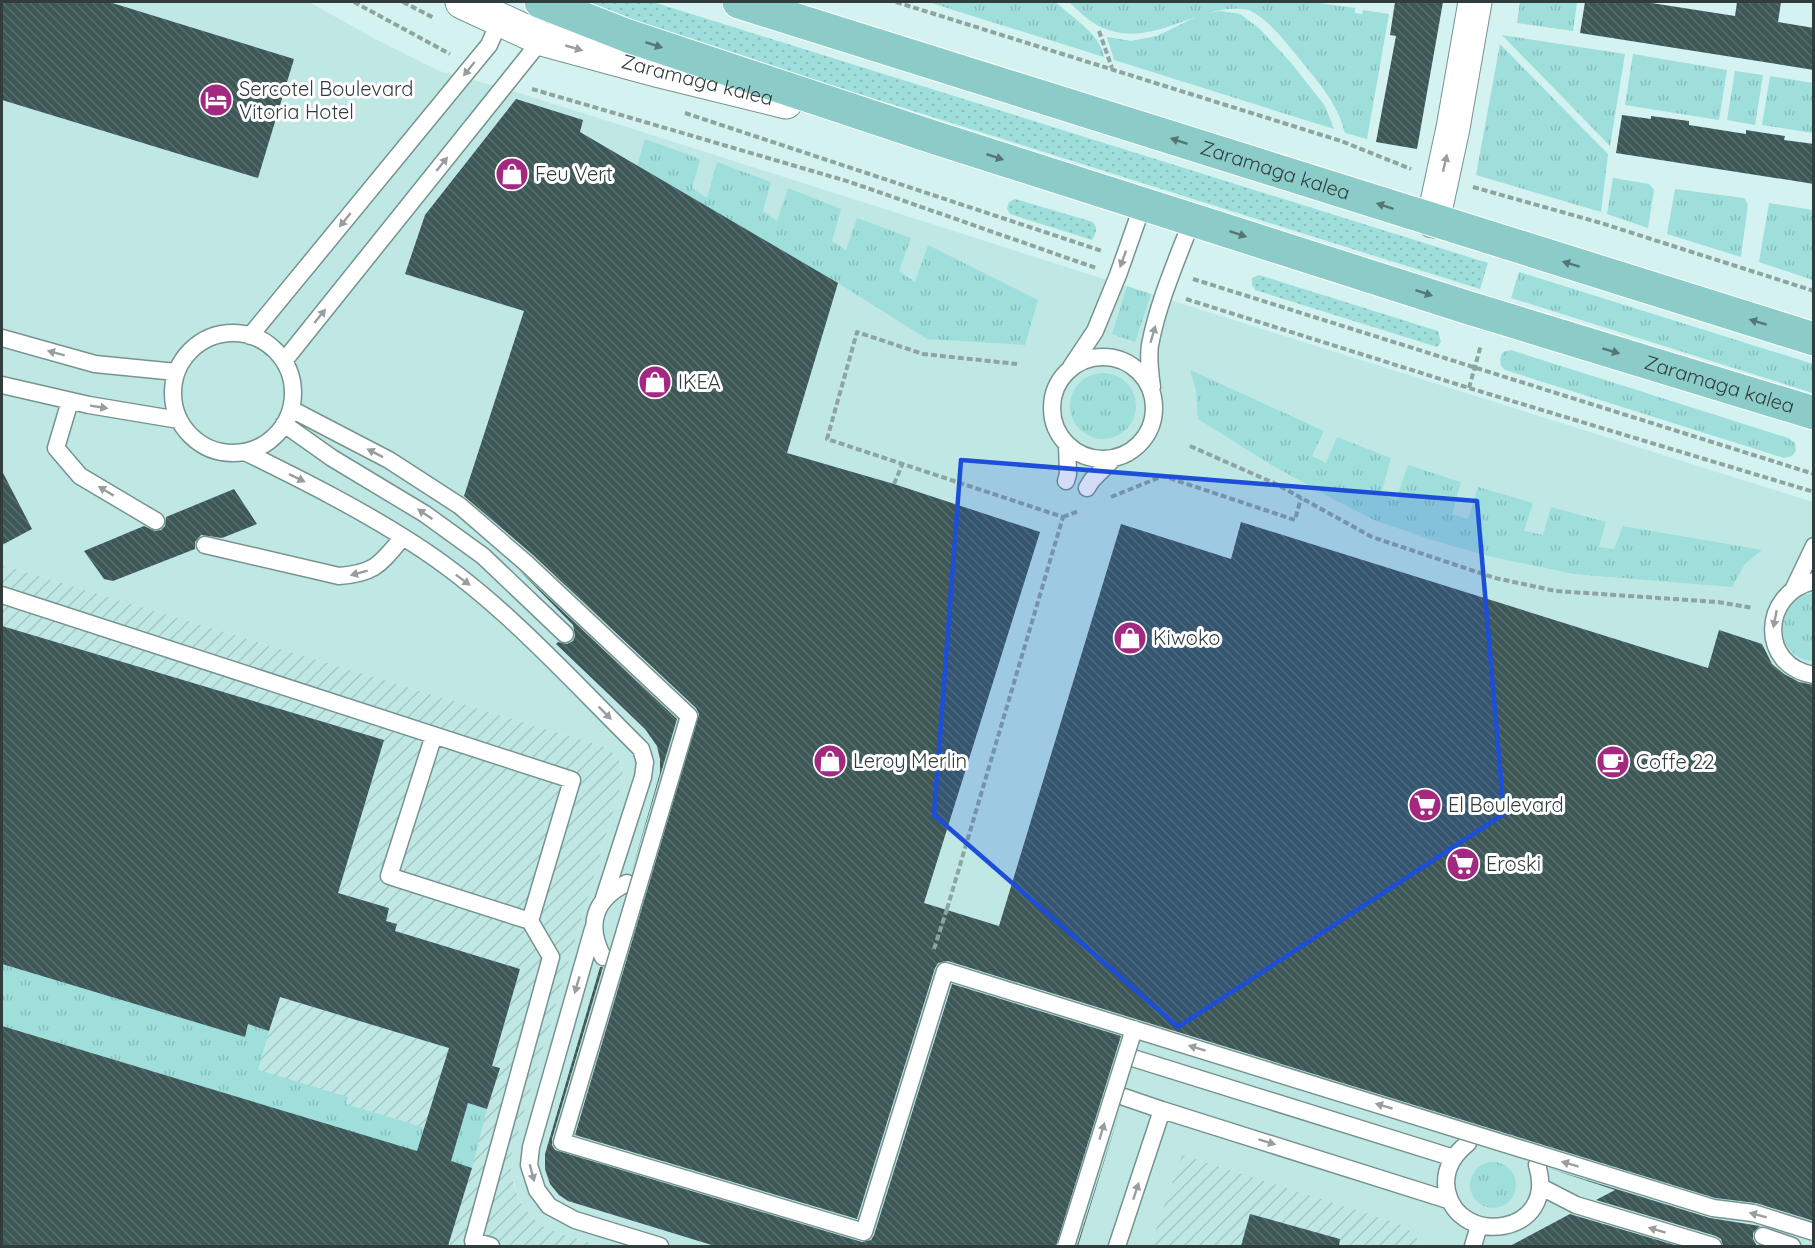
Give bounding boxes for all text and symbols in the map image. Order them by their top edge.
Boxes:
one-way arrow [645,40,663,50]
one-way arrow [565,43,583,53]
street label: Zaramaga kalea [619,48,776,110]
one-way arrow [463,62,476,77]
place label: Sercotel Boulevard Vitoria Hotel [239,76,413,124]
hotel icon: Sercotel Boulevard Vitoria Hotel [198,82,234,118]
street label: Zaramaga kalea [1197,134,1353,205]
one-way arrow [1170,135,1188,145]
one-way arrow [986,152,1004,162]
one-way arrow [1440,154,1450,173]
one-way arrow [436,156,448,171]
shop icon: Feu Vert [494,156,530,192]
place label: Feu Vert [535,161,613,186]
one-way arrow [1376,201,1394,210]
one-way arrow [339,212,352,227]
one-way arrow [1229,230,1247,239]
one-way arrow [1118,250,1128,268]
one-way arrow [1562,259,1580,268]
one-way arrow [1415,289,1433,299]
one-way arrow [314,308,327,324]
one-way arrow [1749,317,1767,326]
one-way arrow [1149,324,1159,343]
one-way arrow [1602,347,1620,356]
one-way arrow [47,348,66,358]
street label: Zaramaga kalea [1641,349,1798,418]
shop icon: IKEA [637,364,673,400]
place label: IKEA [678,369,721,394]
one-way arrow [90,403,109,412]
one-way arrow [366,448,383,458]
one-way arrow [289,473,306,483]
one-way arrow [98,486,114,497]
one-way arrow [417,509,433,520]
one-way arrow [350,568,368,578]
one-way arrow [455,574,471,587]
one-way arrow [1770,610,1779,629]
shop icon: Kiwoko [1112,620,1148,656]
place label: Kiwoko [1153,625,1220,650]
one-way arrow [598,706,612,720]
shop icon: Leroy Merlin [812,743,848,779]
cafe icon: Coffe 22 [1595,744,1631,780]
place label: Leroy Merlin [853,748,967,773]
place label: Coffe 22 [1636,749,1714,774]
supermarket icon: El Boulevard [1407,787,1443,823]
place label: El Boulevard [1448,792,1564,817]
supermarket icon: Eroski [1445,846,1481,882]
place label: Eroski [1486,851,1541,876]
one-way arrow [572,976,581,994]
one-way arrow [1188,1043,1206,1053]
one-way arrow [1375,1101,1393,1110]
one-way arrow [1098,1122,1107,1140]
one-way arrow [1258,1138,1276,1147]
one-way arrow [1561,1158,1579,1168]
one-way arrow [528,1164,537,1182]
one-way arrow [1131,1182,1141,1200]
one-way arrow [1748,1210,1766,1219]
one-way arrow [1648,1225,1666,1234]

